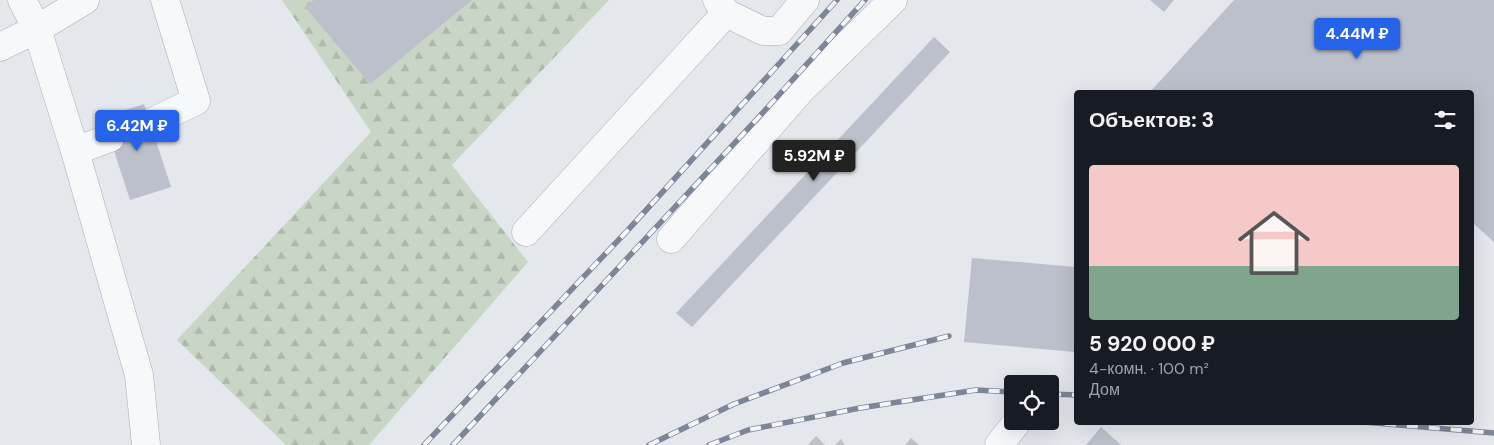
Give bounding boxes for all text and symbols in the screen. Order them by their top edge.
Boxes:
pin: 4.44M ₽ [1311,18,1403,60]
text: 4.44M ₽ [1325,23,1389,44]
text: Объектов: 3 [1089,106,1214,134]
icon: filters [1431,106,1459,134]
pin: 6.42M ₽ [91,110,183,152]
text: 6.42M ₽ [106,115,168,136]
pin: 5.92M ₽ [768,140,860,182]
text: 5.92M ₽ [783,145,845,166]
icon: home [1229,198,1319,288]
text: 5 920 000 ₽ [1089,330,1215,358]
text: 4-комн. · 100 m² [1089,358,1209,379]
map controls [1004,375,1059,430]
button: locate [1004,375,1059,430]
text: Дом [1089,379,1120,400]

